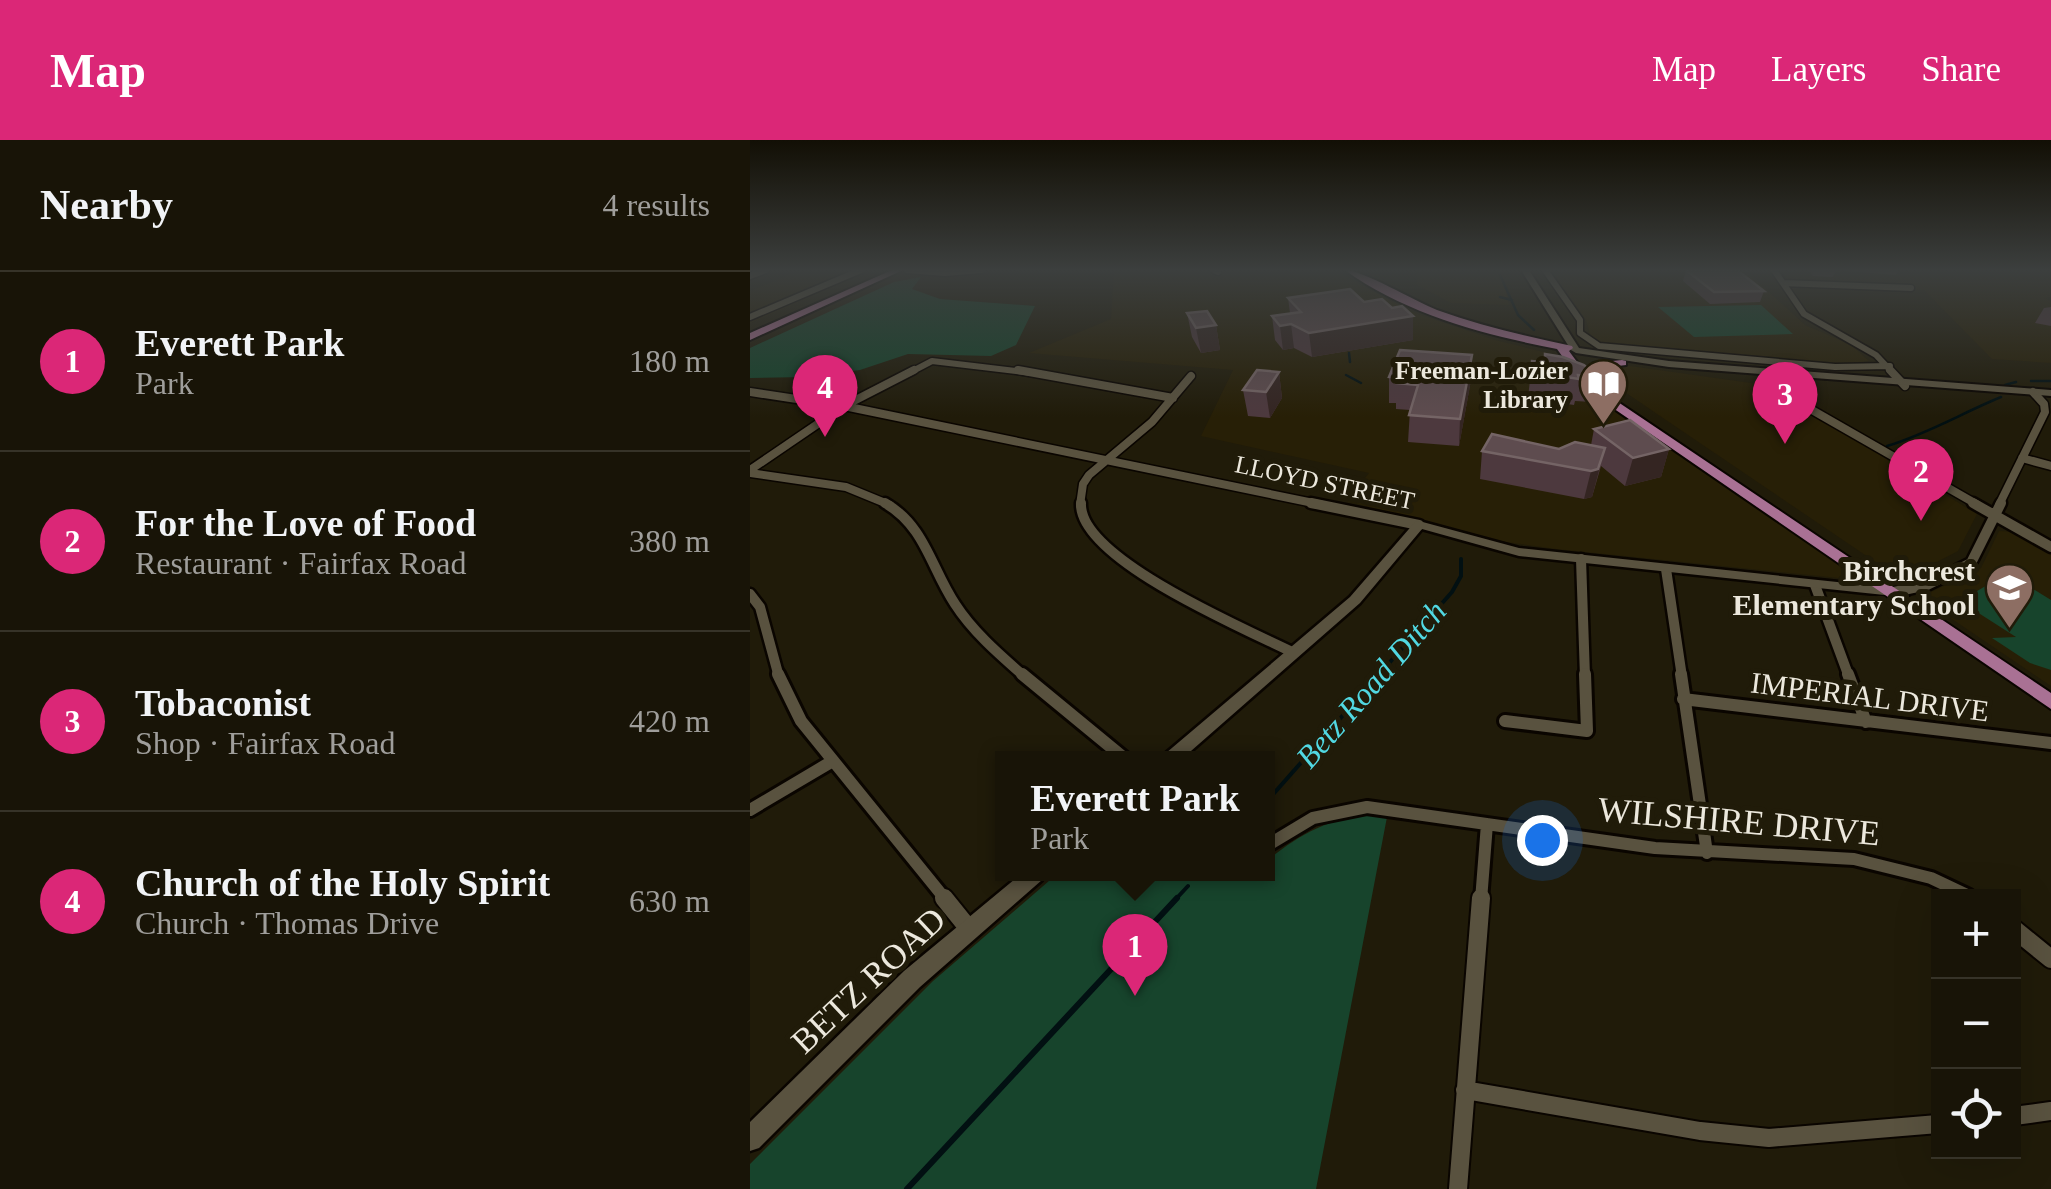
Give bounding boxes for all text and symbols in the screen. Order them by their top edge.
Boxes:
text: Map [50,44,146,97]
text: Map [1652,50,1716,89]
text: Layers [1771,50,1866,89]
text: Share [1921,50,2001,89]
text: Nearby [40,182,173,228]
text: 4 results [602,187,710,223]
text: Everett Park [135,322,344,364]
text: 1 [65,343,81,379]
text: 180 m [629,343,710,379]
pin: 4 [792,354,858,437]
place label: Freeman-Lozier Library [1395,357,1568,413]
library icon: Freeman-Lozier Library [1577,358,1629,426]
pin: 3 [1752,362,1818,444]
text: Park [135,365,194,401]
pin: 2 [1888,438,1954,521]
street label: LLOYD STREET [1233,450,1417,515]
text: For the Love of Food [135,502,476,544]
text: 2 [65,523,81,559]
text: 380 m [629,523,710,559]
text: Restaurant · Fairfax Road [135,545,466,581]
place label: Birchcrest Elementary School [1733,554,1975,621]
school or university icon: Birchcrest Elementary School [1984,562,2036,630]
water label: Betz Road Ditch [1289,593,1453,775]
street label: IMPERIAL DRIVE [1749,666,1991,727]
text: Tobaconist [135,682,311,724]
text: 3 [65,703,81,739]
text: 420 m [629,703,710,739]
text: Shop · Fairfax Road [135,725,395,761]
popup [995,751,1275,881]
text: Everett Park [1030,777,1240,819]
street label: WILSHIRE DRIVE [1596,790,1882,853]
your location [1517,815,1568,866]
text: Park [1030,820,1089,856]
text: Church of the Holy Spirit [135,862,550,904]
text: 4 [65,883,81,919]
text: 630 m [629,883,710,919]
map controls [1931,889,2021,1159]
button: + [1931,889,2021,979]
street label: BETZ ROAD [784,899,953,1061]
text: Church · Thomas Drive [135,905,439,941]
pin: 1 [1102,914,1168,996]
button: − [1931,979,2021,1069]
button: locate [1931,1069,2021,1159]

